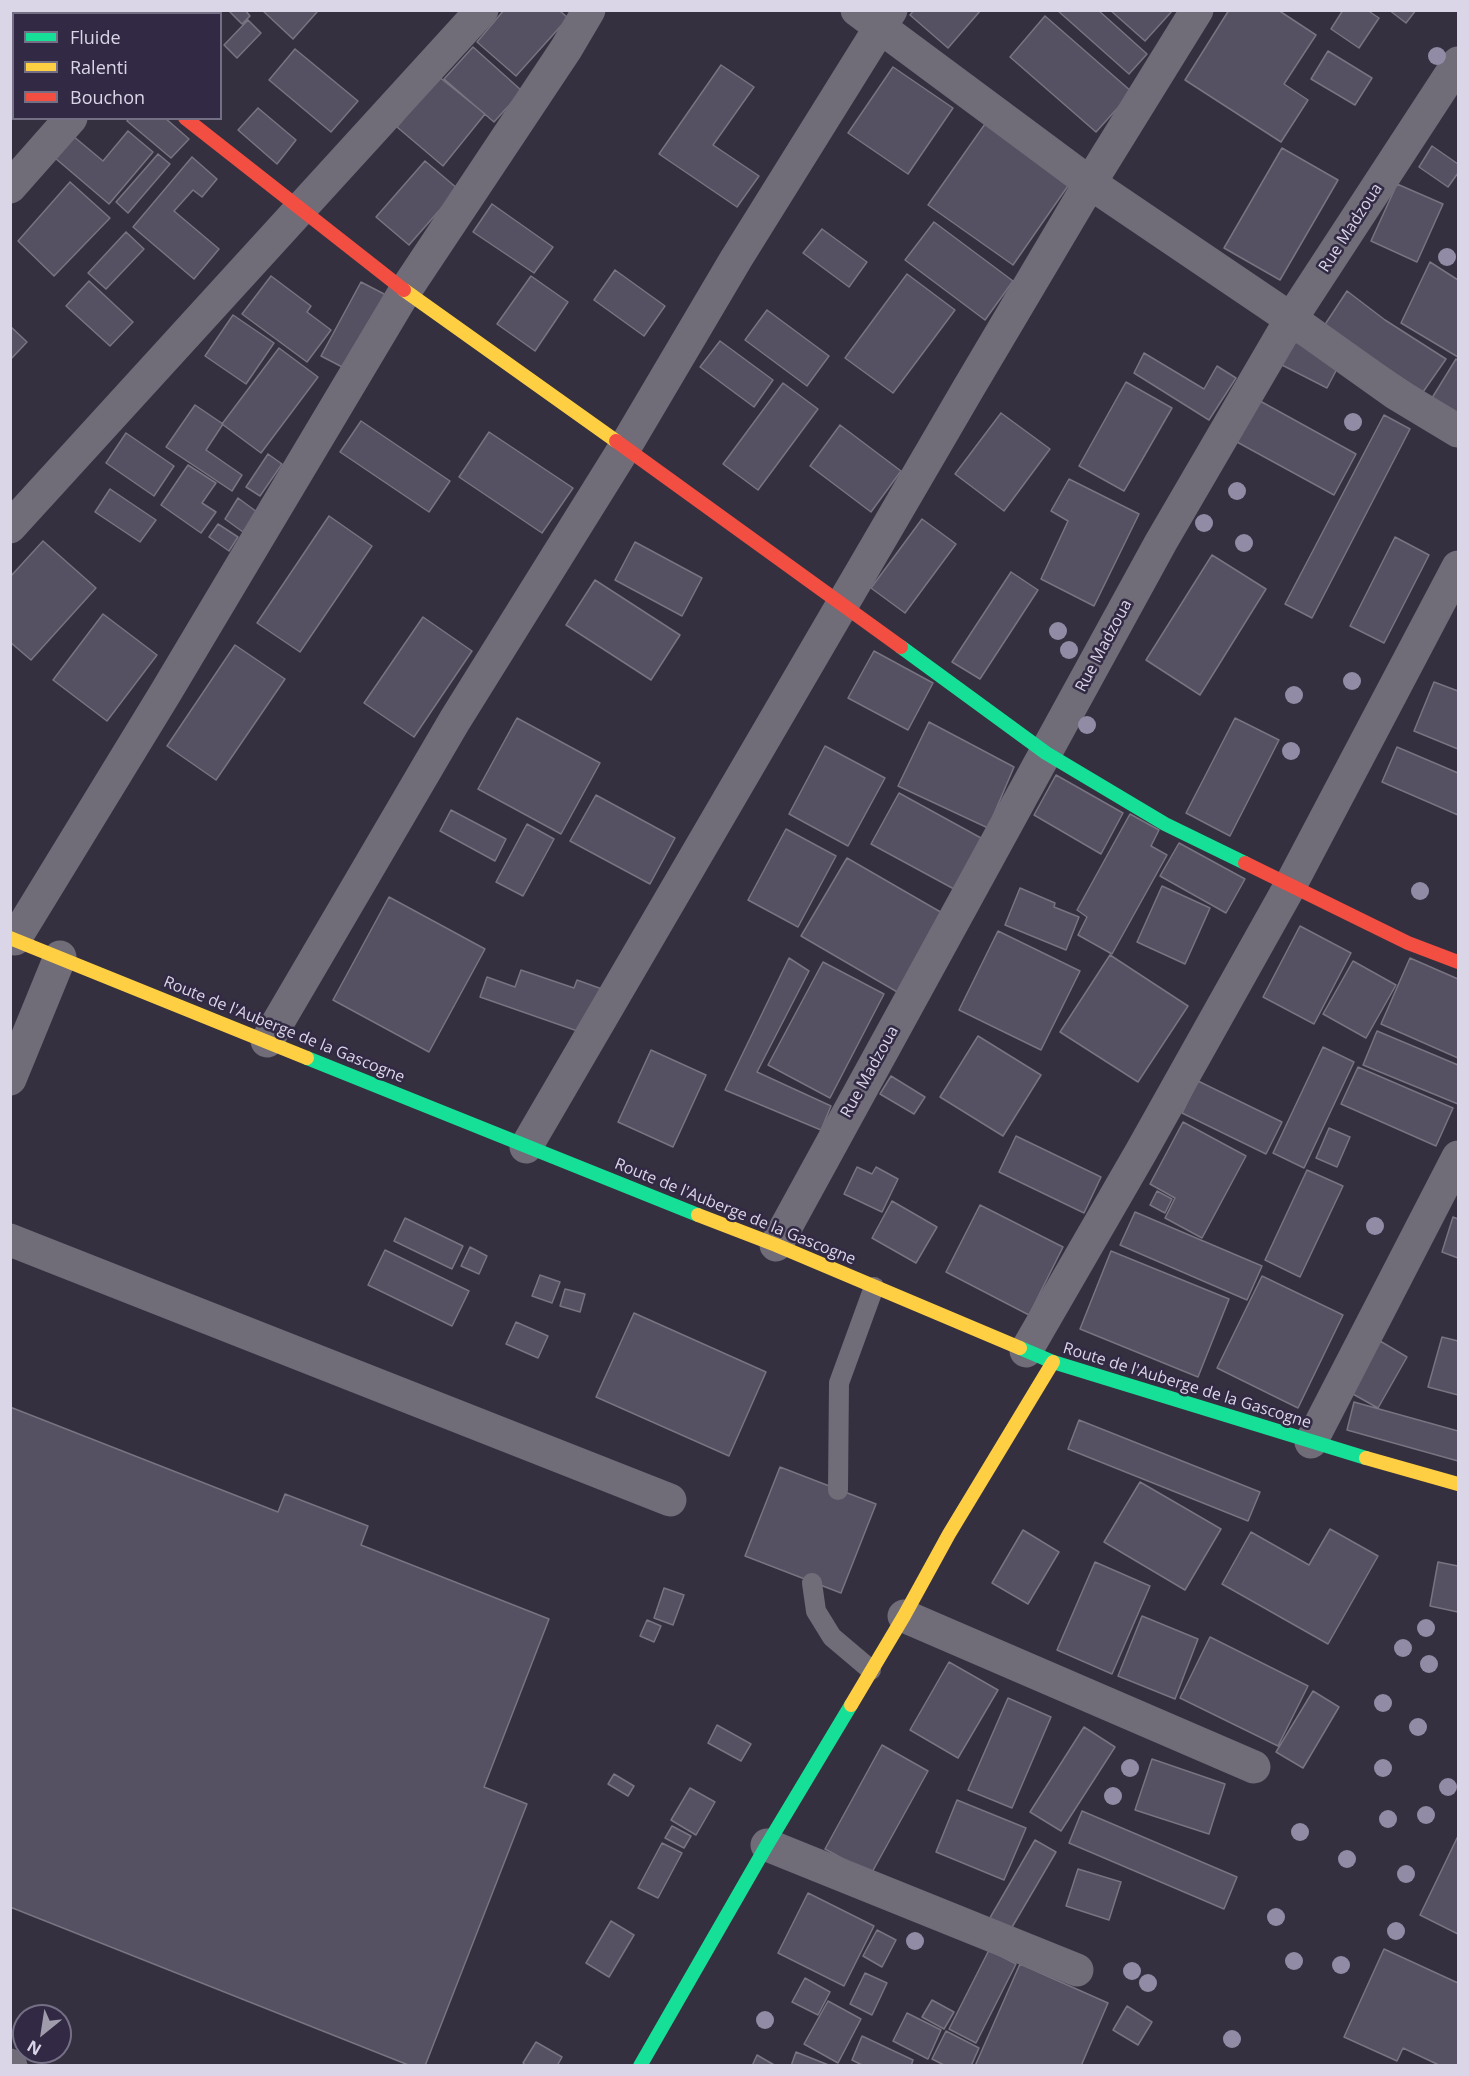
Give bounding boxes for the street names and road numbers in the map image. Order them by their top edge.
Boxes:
street label: Rue Madzoua [1315,180,1387,276]
street label: Rue Madzoua [1072,597,1136,695]
street label: Route de l'Auberge de la Gascogne [161,973,407,1087]
street label: Rue Madzoua [837,1023,903,1121]
street label: Route de l'Auberge de la Gascogne [612,1155,858,1269]
street label: Route de l'Auberge de la Gascogne [1061,1339,1313,1433]

